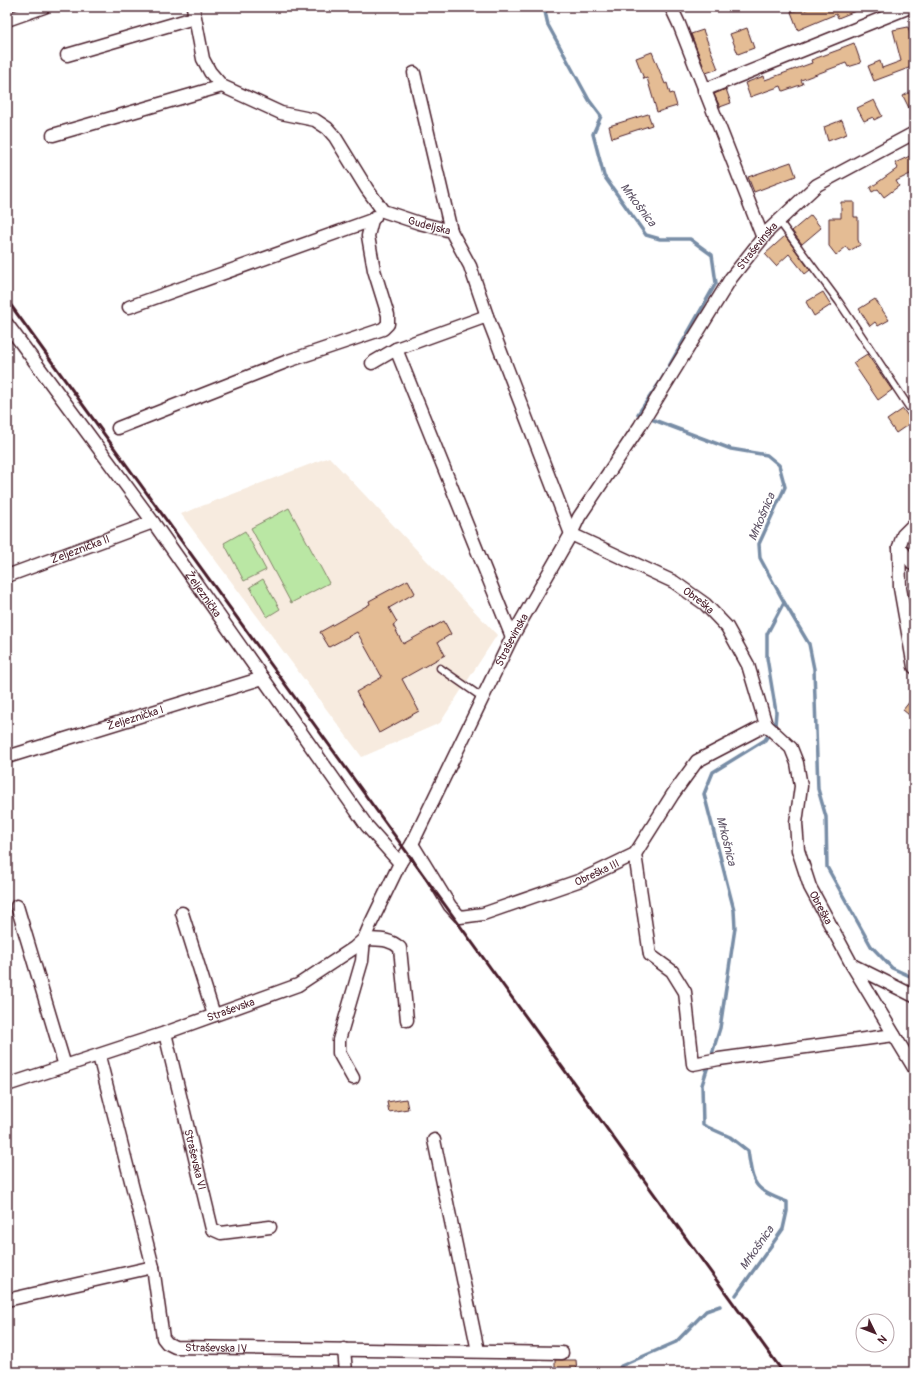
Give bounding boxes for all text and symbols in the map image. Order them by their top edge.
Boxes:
water label: Mrkošnica [617,180,660,231]
street label: Gudeljska [406,213,452,237]
street label: Straševinska [734,219,780,272]
water label: Mrkošnica [745,490,779,543]
street label: Željeznička II [49,532,111,566]
street label: Željeznička [183,568,224,619]
street label: Obreška [681,584,717,616]
street label: Straševinska [492,611,531,668]
street label: Željeznička I [105,703,165,732]
water label: Mrkošnica [713,815,740,869]
street label: Obreška III [573,856,621,888]
street label: Obreška [807,888,835,926]
street label: Straševska [205,995,256,1024]
street label: Straševska VI [182,1128,209,1191]
water label: Mrkošnica [736,1222,778,1273]
north arrow [855,1313,895,1353]
text: N [874,1332,889,1347]
street label: Straševska IV [185,1341,247,1355]

